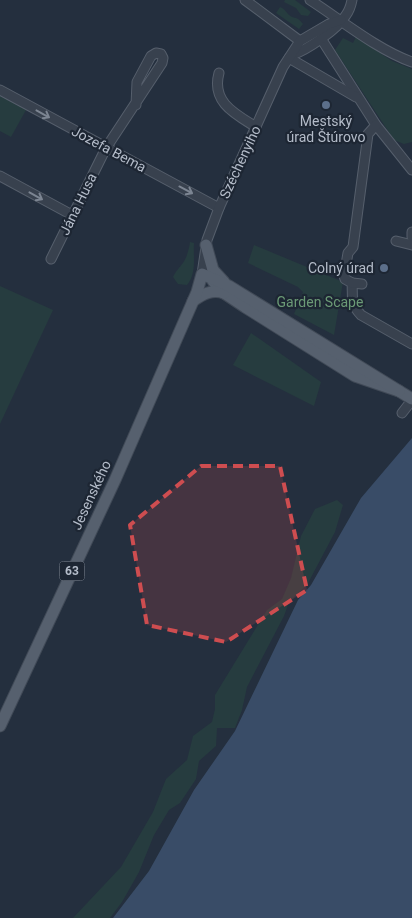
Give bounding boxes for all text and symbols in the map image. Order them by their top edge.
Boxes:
marker: Mestský úrad Štúrovo [320,99,332,111]
one-way arrow [35,109,49,119]
place label: Mestský úrad Štúrovo [287,113,365,145]
street label: Jozefa Bema [69,123,149,175]
street label: Széchenyiho [216,123,264,201]
street label: Jána Husa [56,171,100,237]
one-way arrow [178,186,193,195]
one-way arrow [29,191,43,201]
place label: Colný úrad [308,260,374,276]
marker: Colný úrad [378,262,390,274]
park label: Garden Scape [277,294,363,310]
street label: Jesenského [68,458,114,532]
road number: 63 [60,562,84,580]

